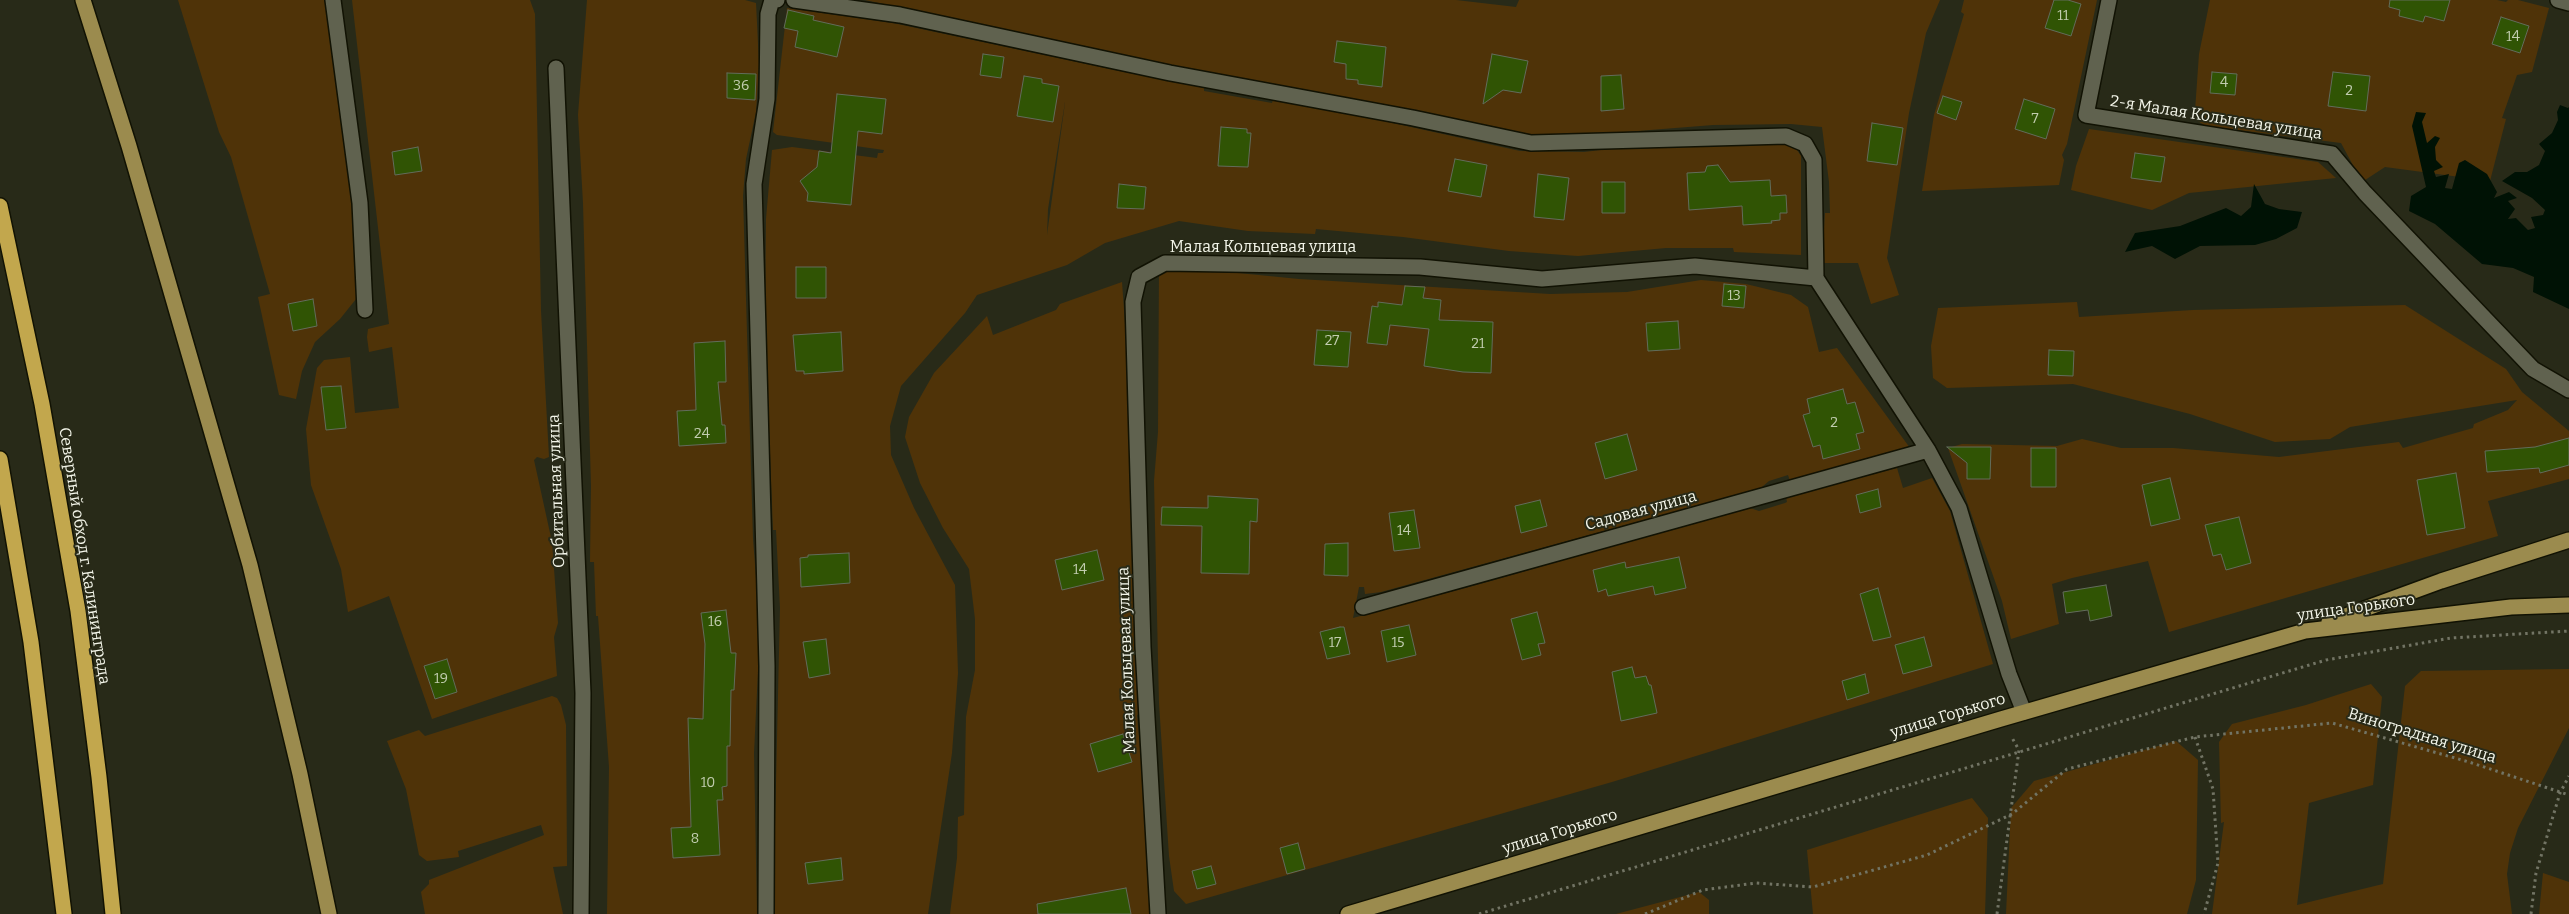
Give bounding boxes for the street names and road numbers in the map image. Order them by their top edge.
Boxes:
street label: 2-я Малая Кольцевая улица [2109,92,2323,144]
street label: Малая Кольцевая улица [1170,238,1356,258]
street label: Орбитальная улица [545,414,569,568]
street label: Северный обход г. Калининграда [54,426,114,686]
street label: Садовая улица [1583,487,1699,535]
street label: Малая Кольцевая улица [1114,567,1140,753]
street label: улица Горького [2296,590,2416,626]
street label: улица Горького [1888,689,2008,743]
street label: Виноградная улица [2345,704,2499,768]
street label: улица Горького [1500,805,1620,859]

